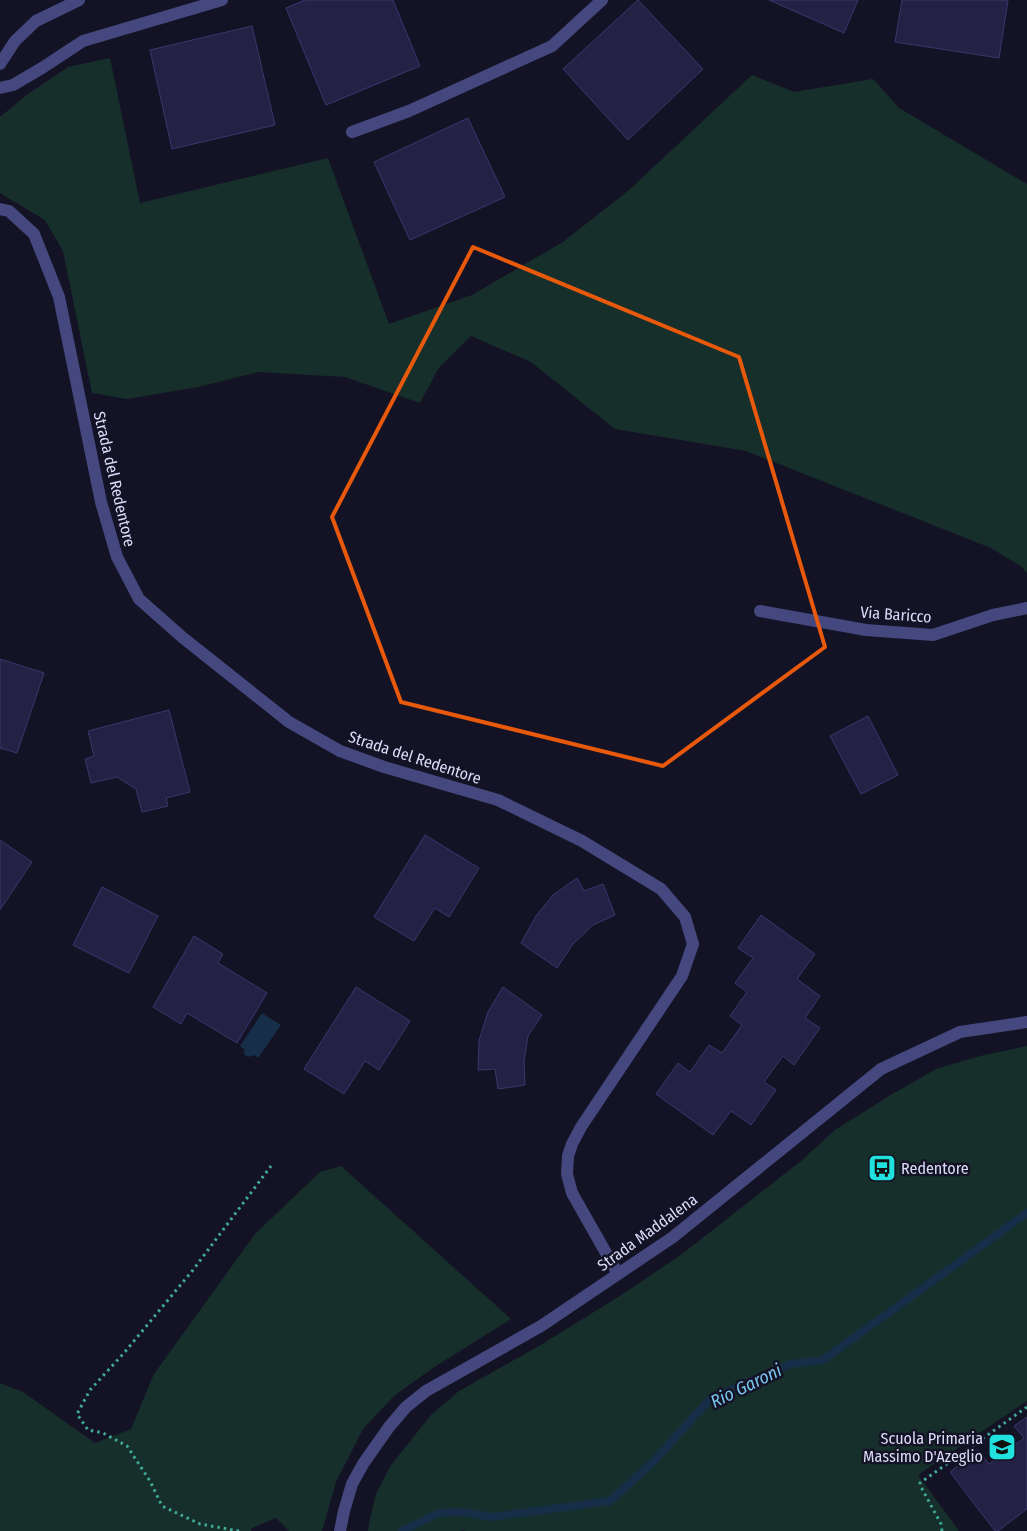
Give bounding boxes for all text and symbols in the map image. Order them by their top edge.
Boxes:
street label: Strada del Redentore [90,410,139,549]
street label: Via Baricco [860,603,932,626]
street label: Strada del Redentore [346,727,484,788]
bus stop icon: Redentore [867,1153,897,1183]
place label: Redentore [901,1159,969,1178]
street label: Strada Maddalena [594,1190,701,1275]
water label: Rio Garoni [707,1359,786,1413]
place label: Scuola Primaria Massimo D'Azeglio [863,1429,983,1466]
school or university icon: Scuola Primaria Massimo D'Azeglio [987,1432,1017,1462]

